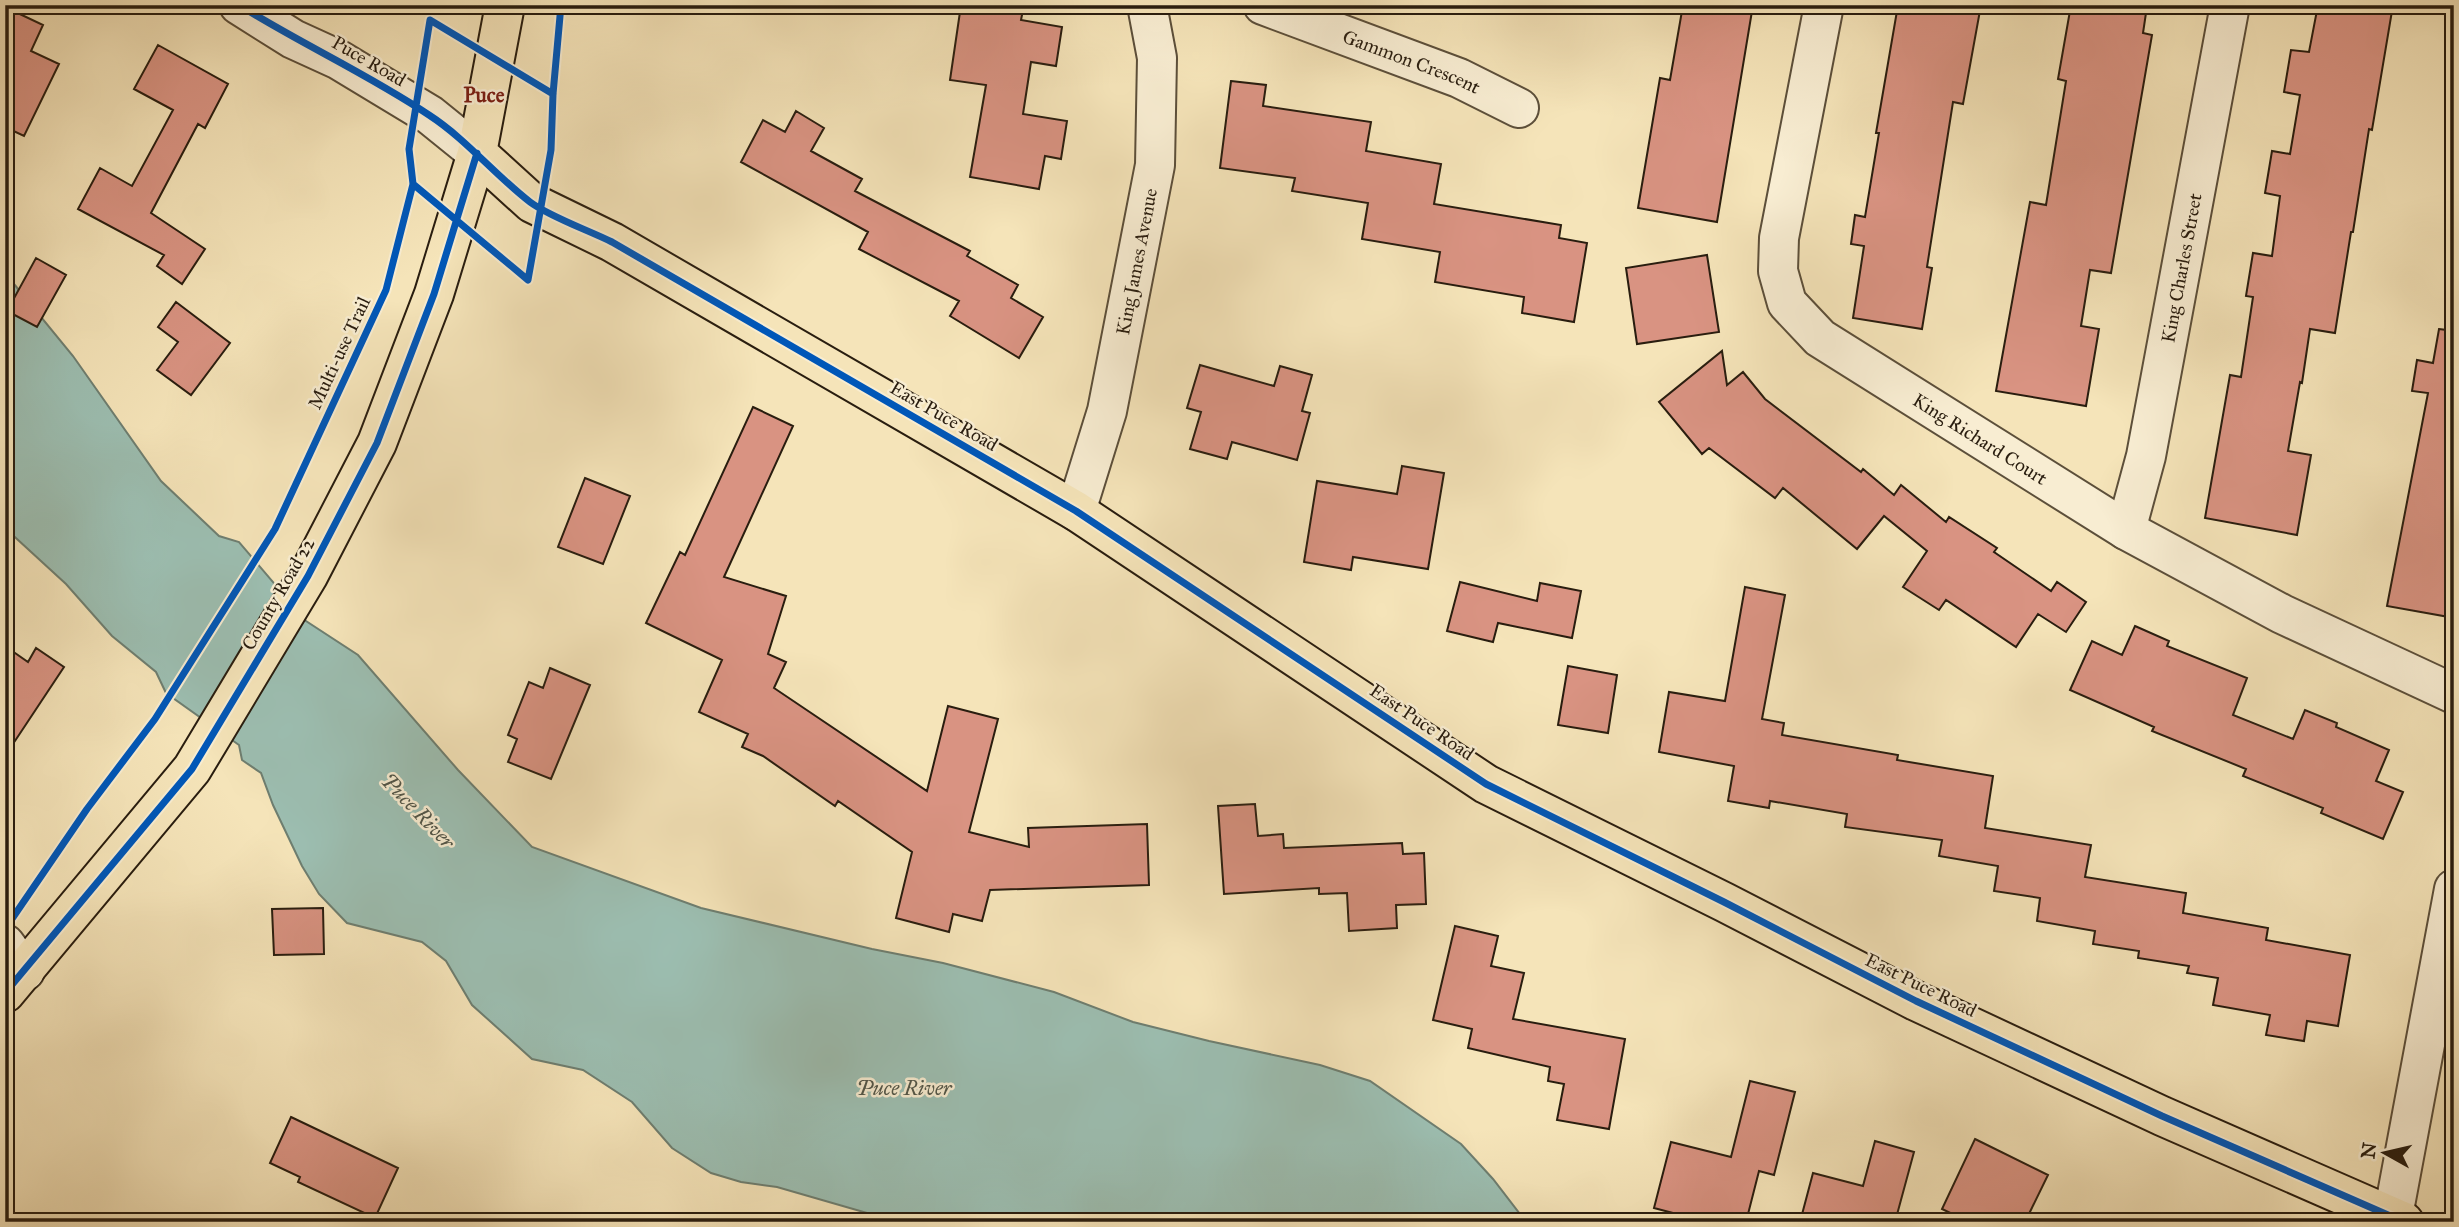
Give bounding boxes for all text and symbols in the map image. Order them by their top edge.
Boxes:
street label: Gammon Crescent [1340,24,1485,99]
street label: Puce Road [328,31,410,92]
district label: Puce [464,82,505,108]
street label: King James Avenue [1111,186,1162,337]
street label: King Charles Street [2156,191,2206,345]
street label: Multi-use Trail [303,292,375,413]
street label: East Puce Road [886,376,1002,456]
street label: King Richard Court [1909,388,2052,490]
street label: County Road 22 [237,533,320,654]
street label: East Puce Road [1365,679,1479,766]
water label: Puce River [376,768,461,855]
street label: East Puce Road [1862,948,1981,1022]
water label: Puce River [857,1075,953,1101]
north arrow [2350,1118,2420,1188]
text: N [2356,1141,2381,1160]

